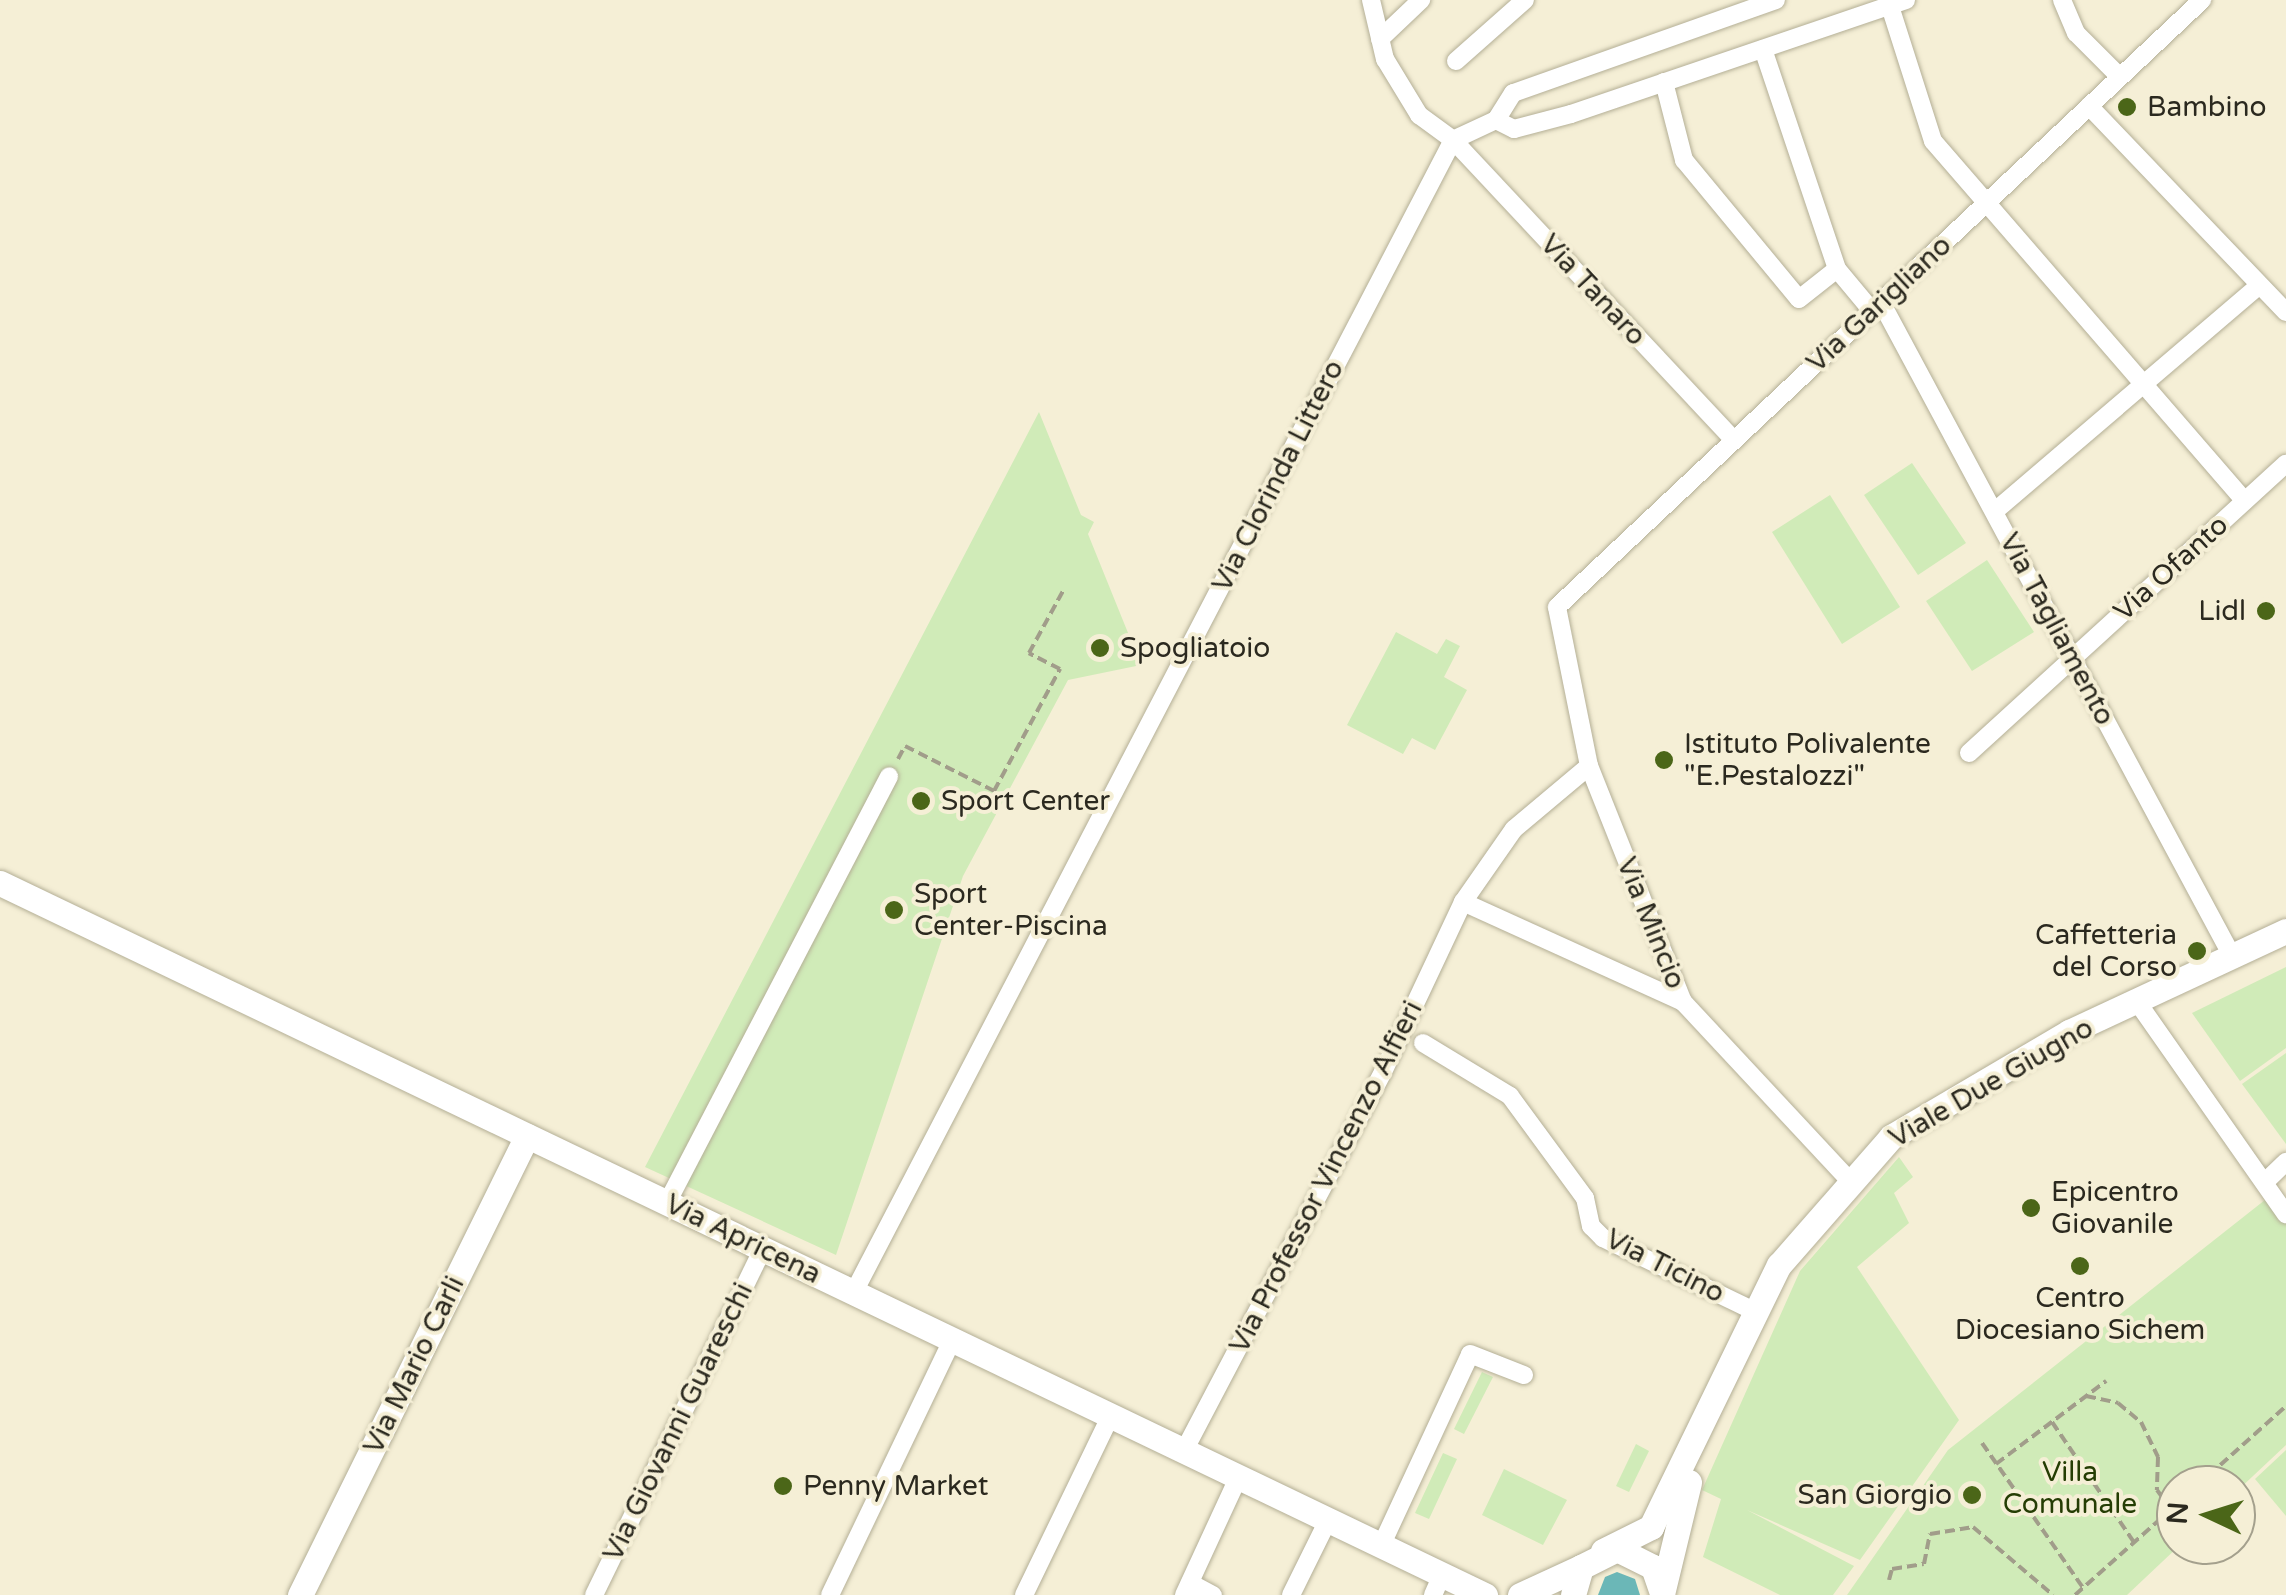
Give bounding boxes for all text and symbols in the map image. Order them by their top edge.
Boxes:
place label: Bambino [2147,90,2267,124]
marker: Bambino [2116,96,2138,118]
street label: Via Tanaro [1533,227,1653,353]
street label: Via Garigliano [1800,229,1958,379]
street label: Via Clorinda Littero [1205,355,1351,597]
street label: Via Ofanto [2107,508,2235,628]
street label: Via Tagliamento [1992,527,2122,731]
place label: Lidl [2198,594,2246,628]
marker: Lidl [2255,600,2277,622]
place label: Spogliatoio [1120,631,1270,665]
marker: Spogliatoio [1089,637,1111,659]
place label: Istituto Polivalente "E.Pestalozzi" [1684,727,1931,793]
marker: Istituto Polivalente "E.Pestalozzi" [1653,749,1675,771]
place label: Sport Center [941,784,1110,818]
marker: Sport Center [910,790,932,812]
street label: Via Mincio [1609,852,1693,994]
place label: Sport Center-Piscina [914,877,1108,943]
marker: Sport Center-Piscina [883,899,905,921]
place label: Caffetteria del Corso [2035,918,2177,984]
marker: Caffetteria del Corso [2186,940,2208,962]
street label: Via Professor Vincenzo Alfieri [1222,995,1430,1359]
street label: Viale Due Giugno [1883,1011,2099,1155]
place label: Epicentro Giovanile [2051,1175,2179,1241]
street label: Via Apricena [660,1187,826,1291]
marker: Epicentro Giovanile [2020,1197,2042,1219]
street label: Via Ticino [1600,1222,1730,1310]
marker: Centro Diocesiano Sichem [2069,1255,2091,1277]
street label: Via Mario Carli [356,1271,472,1459]
street label: Via Giovanni Guareschi [596,1277,760,1567]
place label: Centro Diocesiano Sichem [1955,1281,2205,1347]
park label: Villa Comunale [2003,1455,2137,1521]
north arrow [2156,1465,2256,1565]
place label: Penny Market [803,1469,988,1503]
marker: Penny Market [772,1475,794,1497]
place label: San Giorgio [1798,1478,1952,1512]
marker: San Giorgio [1961,1484,1983,1506]
text: N [2160,1501,2196,1525]

